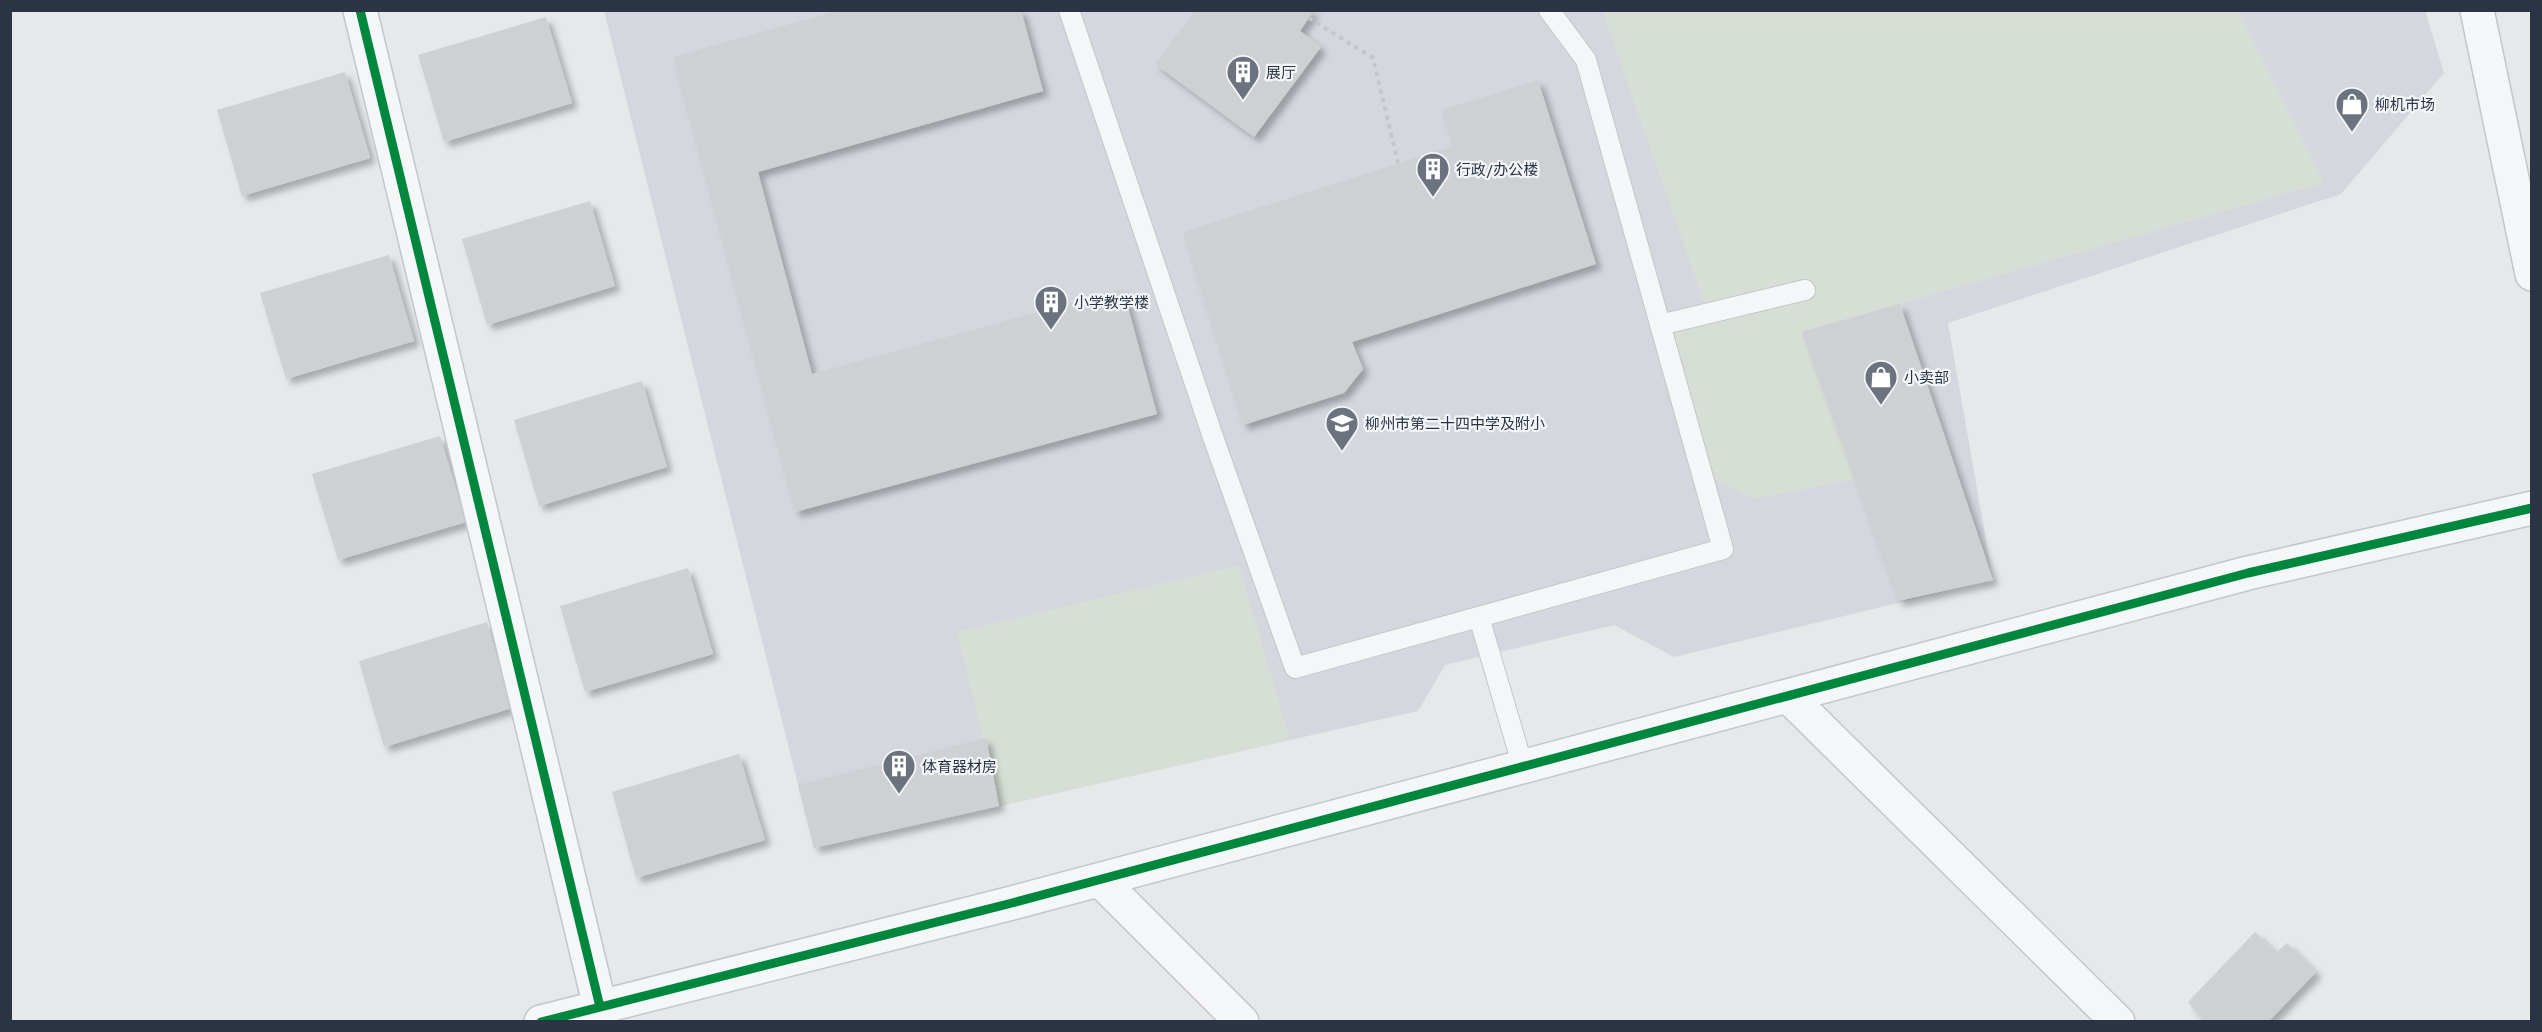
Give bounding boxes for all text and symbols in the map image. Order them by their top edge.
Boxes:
building icon: 展厅 [1225,54,1261,101]
place label: 展厅 [1266,63,1296,81]
shop icon: 柳机市场 [2334,86,2370,133]
place label: 柳机市场 [2375,95,2435,113]
building icon: 行政/办公楼 [1415,151,1451,198]
place label: 行政/办公楼 [1456,160,1538,178]
building icon: 小学教学楼 [1033,284,1069,331]
place label: 小学教学楼 [1074,293,1149,311]
shop icon: 小卖部 [1863,359,1899,406]
place label: 小卖部 [1904,368,1949,386]
school or university icon: 柳州市第二十四中学及附小 [1324,405,1360,452]
place label: 柳州市第二十四中学及附小 [1365,414,1545,432]
building icon: 体育器材房 [881,748,917,795]
place label: 体育器材房 [922,757,997,775]

